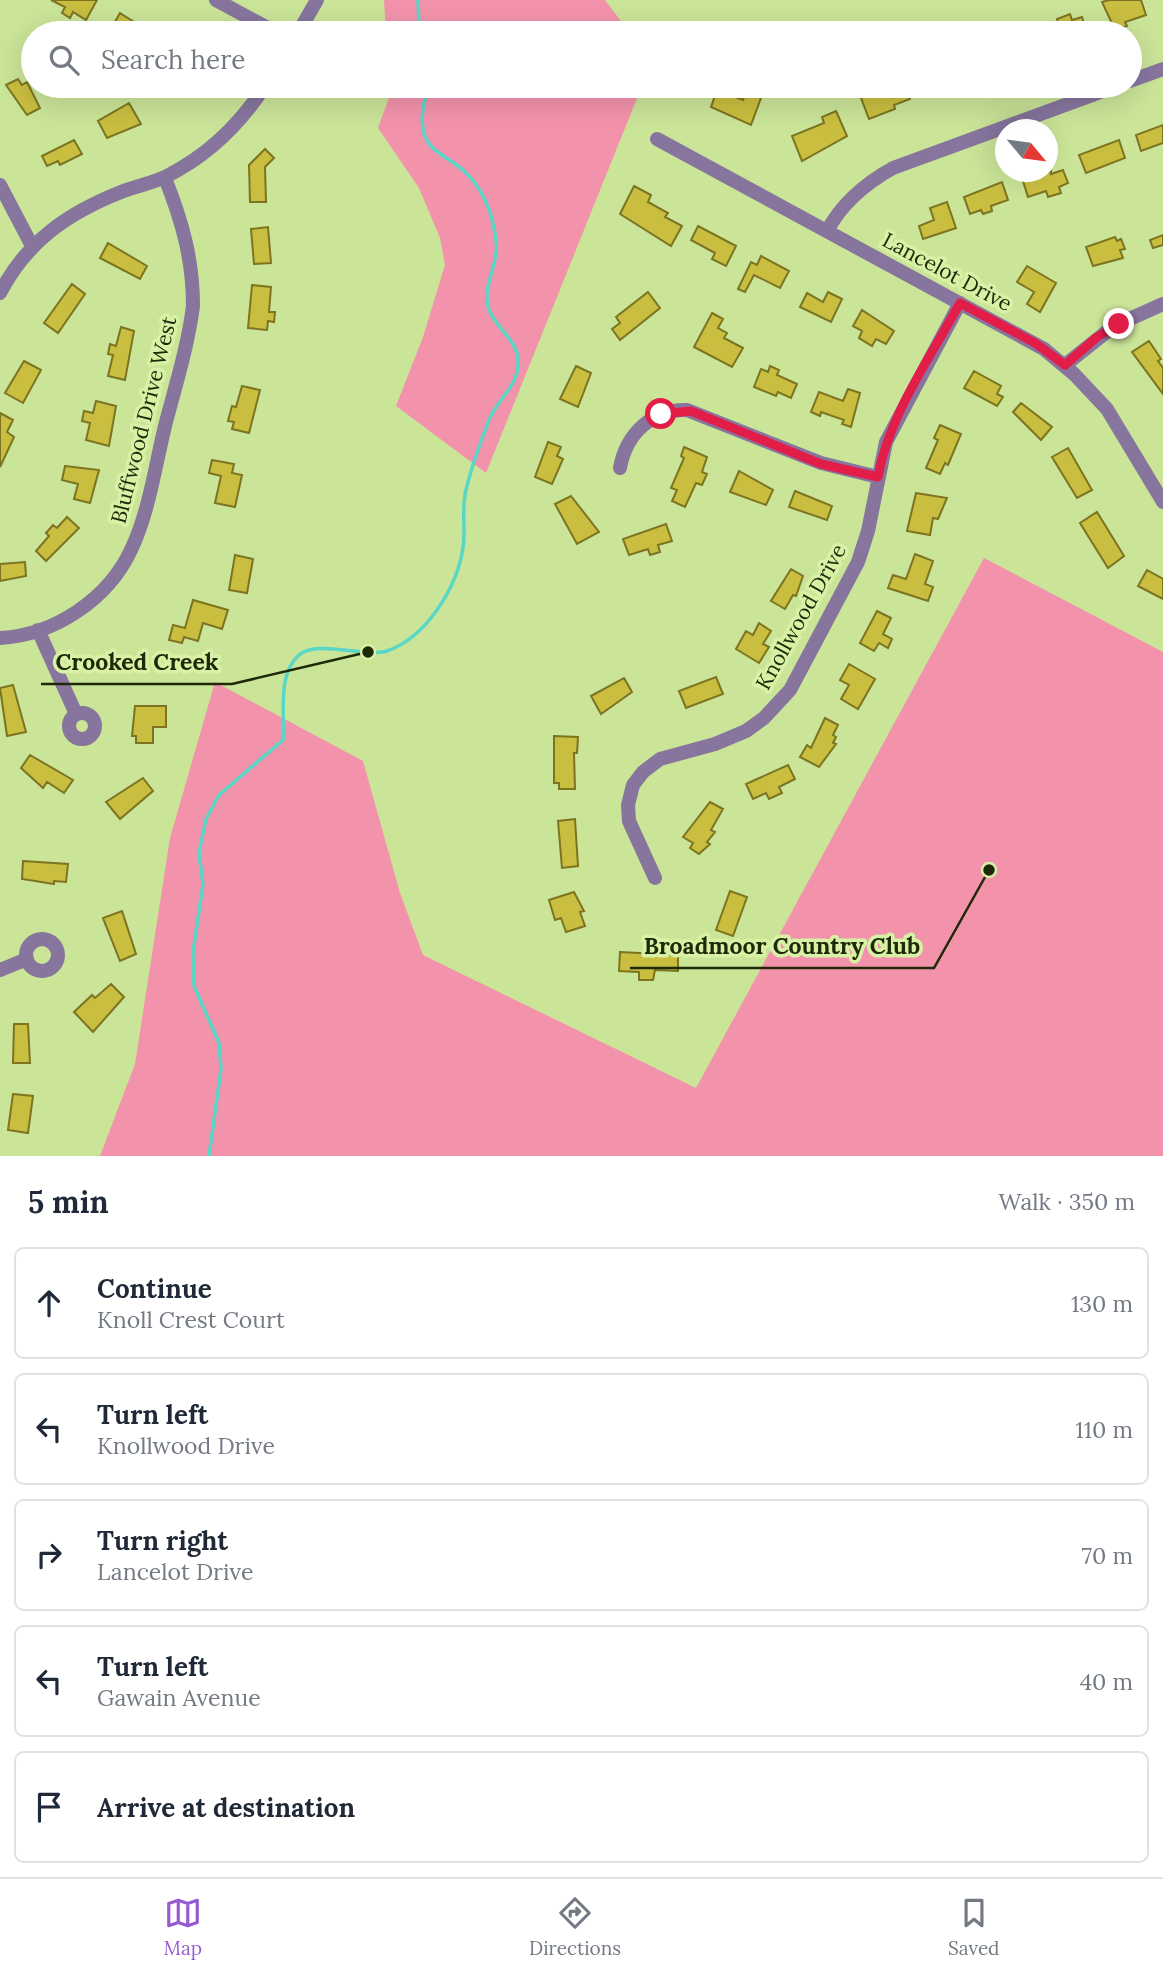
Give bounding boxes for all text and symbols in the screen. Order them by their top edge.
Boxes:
search box [21,21,1142,98]
icon: search [45,41,83,79]
text: Search here [101,43,245,76]
north arrow [995,119,1058,182]
street label: Lancelot Drive [878,226,1017,317]
route end [1103,308,1134,339]
street label: Bluffwood Drive West [105,313,183,526]
route start [645,398,676,429]
street label: Knollwood Drive [749,539,852,694]
callout: Crooked Creek [41,640,232,684]
text: Crooked Creek [56,647,219,676]
callout: Broadmoor Country Club [630,924,934,968]
text: Broadmoor Country Club [644,931,920,960]
text: 5 min [28,1183,109,1221]
text: Walk · 350 m [998,1187,1135,1216]
text: Continue [97,1272,212,1305]
icon: ahead [30,1284,68,1322]
text: 130 m [1071,1289,1133,1318]
text: Knoll Crest Court [97,1305,285,1334]
text: Turn left [97,1398,208,1431]
icon: left [30,1410,68,1448]
text: 110 m [1075,1415,1133,1444]
text: Knollwood Drive [97,1431,275,1460]
text: Turn right [97,1524,228,1557]
icon: right [30,1536,68,1574]
text: 70 m [1082,1541,1133,1570]
text: Lancelot Drive [97,1557,253,1586]
text: Turn left [97,1650,208,1683]
icon: left [30,1662,68,1700]
text: 40 m [1080,1667,1133,1696]
text: Gawain Avenue [97,1683,261,1712]
icon: arrive [30,1788,68,1826]
text: Arrive at destination [97,1791,355,1824]
tab: Map [164,1894,202,1960]
tab: Directions [529,1894,621,1960]
tab: Saved [948,1894,999,1960]

